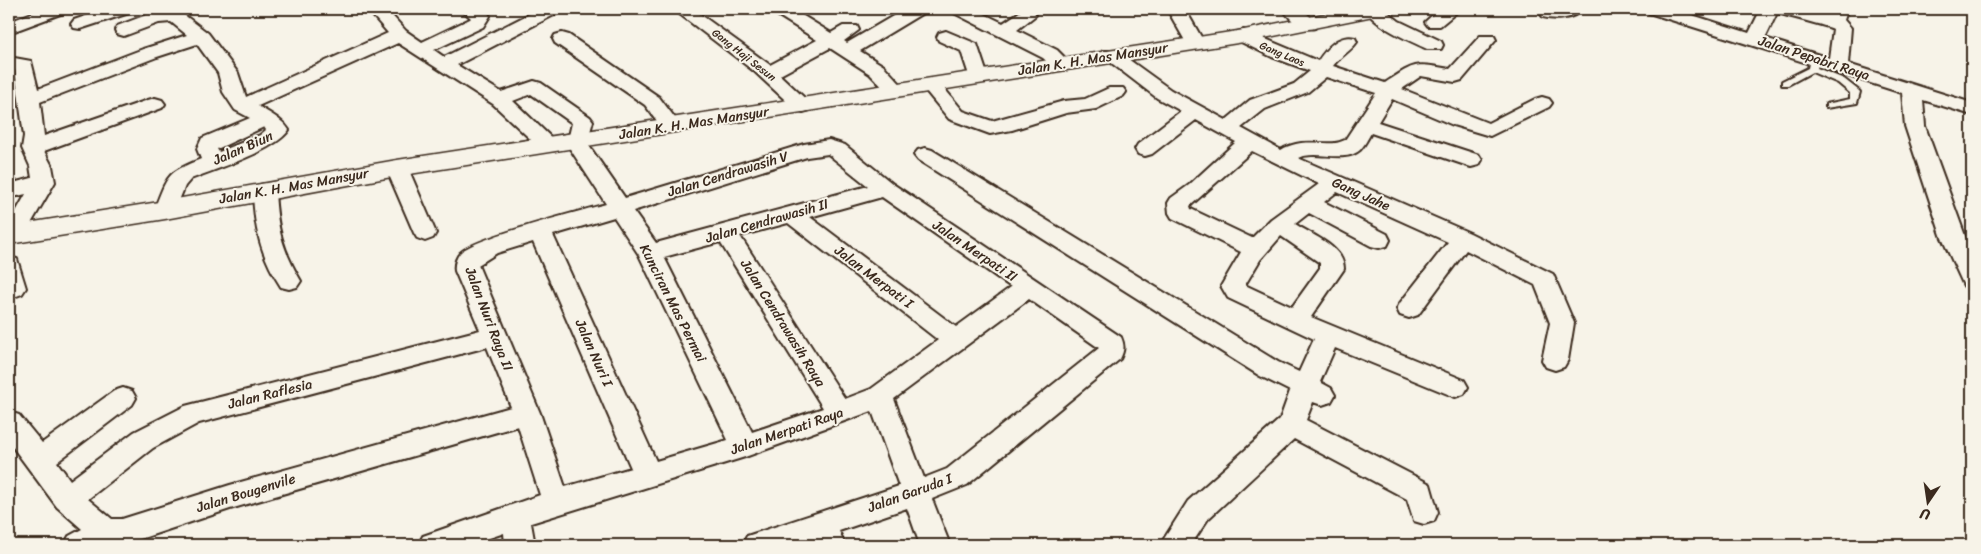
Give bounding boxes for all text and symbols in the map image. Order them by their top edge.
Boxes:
street label: Gang Haji Sesun [708,24,780,86]
street label: Jalan Pepabri Raya [1754,28,1873,88]
street label: Jalan K. H. Mas Mansyur [1015,35,1171,83]
street label: Gang Laos [1257,36,1308,72]
street label: Jalan K. H. Mas Mansyur [616,99,772,147]
street label: Jalan Biun [208,123,278,173]
street label: Jalan Cendrawasih V [663,144,792,205]
street label: Jalan K. H. Mas Mansyur [216,160,372,212]
street label: Gang Jahe [1328,170,1394,218]
street label: Jalan Cendrawasih II [702,191,832,251]
street label: Jalan Merpati II [926,213,1023,289]
street label: Jalan Merpati I [828,238,920,316]
street label: Kunciran Mas Permai [632,240,714,367]
street label: Jalan Cendrawasih Raya [733,253,833,393]
street label: Jalan Nuri Raya II [457,262,521,375]
street label: Jalan Nuri I [568,314,621,392]
street label: Jalan Raflesia [224,371,315,417]
street label: Jalan Merpati Raya [726,400,847,462]
street label: Jalan Bougenvile [192,466,299,520]
street label: Jalan Garuda I [863,466,957,520]
north arrow [1904,476,1954,526]
text: U [1917,501,1933,527]

